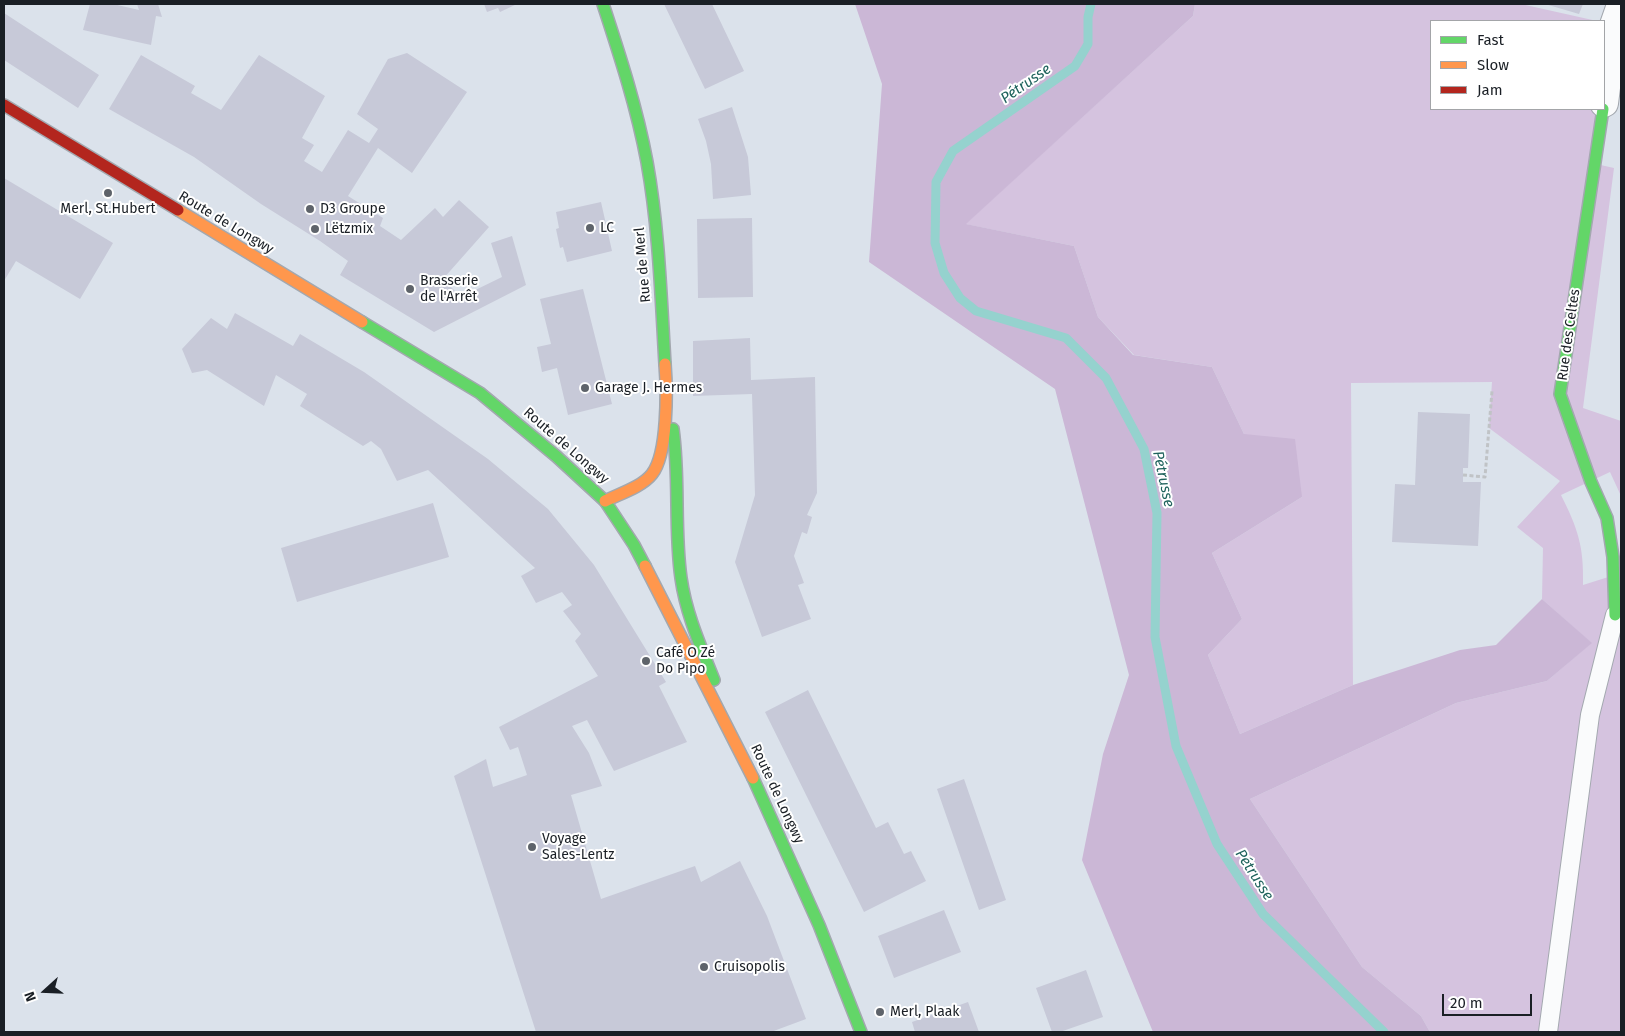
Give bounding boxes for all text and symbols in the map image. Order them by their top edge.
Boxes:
legend [1430,20,1605,110]
text: Fast [1477,31,1504,49]
text: Slow [1477,56,1509,74]
water label: Pétrusse [997,60,1055,108]
text: Jam [1477,81,1503,99]
marker: Merl, St.Hubert [102,187,114,199]
street label: Route de Longwy [176,188,276,258]
place label: Merl, St.Hubert [60,201,156,217]
place label: D3 Groupe [320,201,386,217]
marker: D3 Groupe [304,203,316,215]
place label: LC [600,220,614,236]
place label: Lëtzmix [325,221,373,237]
marker: LC [584,222,596,234]
marker: Lëtzmix [309,223,321,235]
street label: Rue de Merl [631,227,655,303]
place label: Brasserie de l'Arrêt [420,273,478,306]
marker: Brasserie de l'Arrêt [404,283,416,295]
street label: Rue des Celtes [1554,288,1584,382]
place label: Garage J. Hermes [595,380,702,396]
marker: Garage J. Hermes [579,382,591,394]
street label: Route de Longwy [520,404,612,488]
water label: Pétrusse [1148,449,1178,509]
place label: Café O Zé Do Pipo [656,645,715,678]
marker: Café O Zé Do Pipo [640,655,652,667]
street label: Route de Longwy [747,742,807,846]
place label: Voyage Sales-Lentz [542,831,614,864]
marker: Voyage Sales-Lentz [526,841,538,853]
water label: Pétrusse [1231,846,1277,904]
place label: Cruisopolis [714,959,785,975]
marker: Cruisopolis [698,961,710,973]
north arrow [20,966,70,1016]
scale bar [1445,984,1535,1016]
text: N [21,989,40,1004]
text: 20 m [1450,994,1483,1012]
place label: Merl, Plaak [890,1004,960,1020]
marker: Merl, Plaak [874,1006,886,1018]

